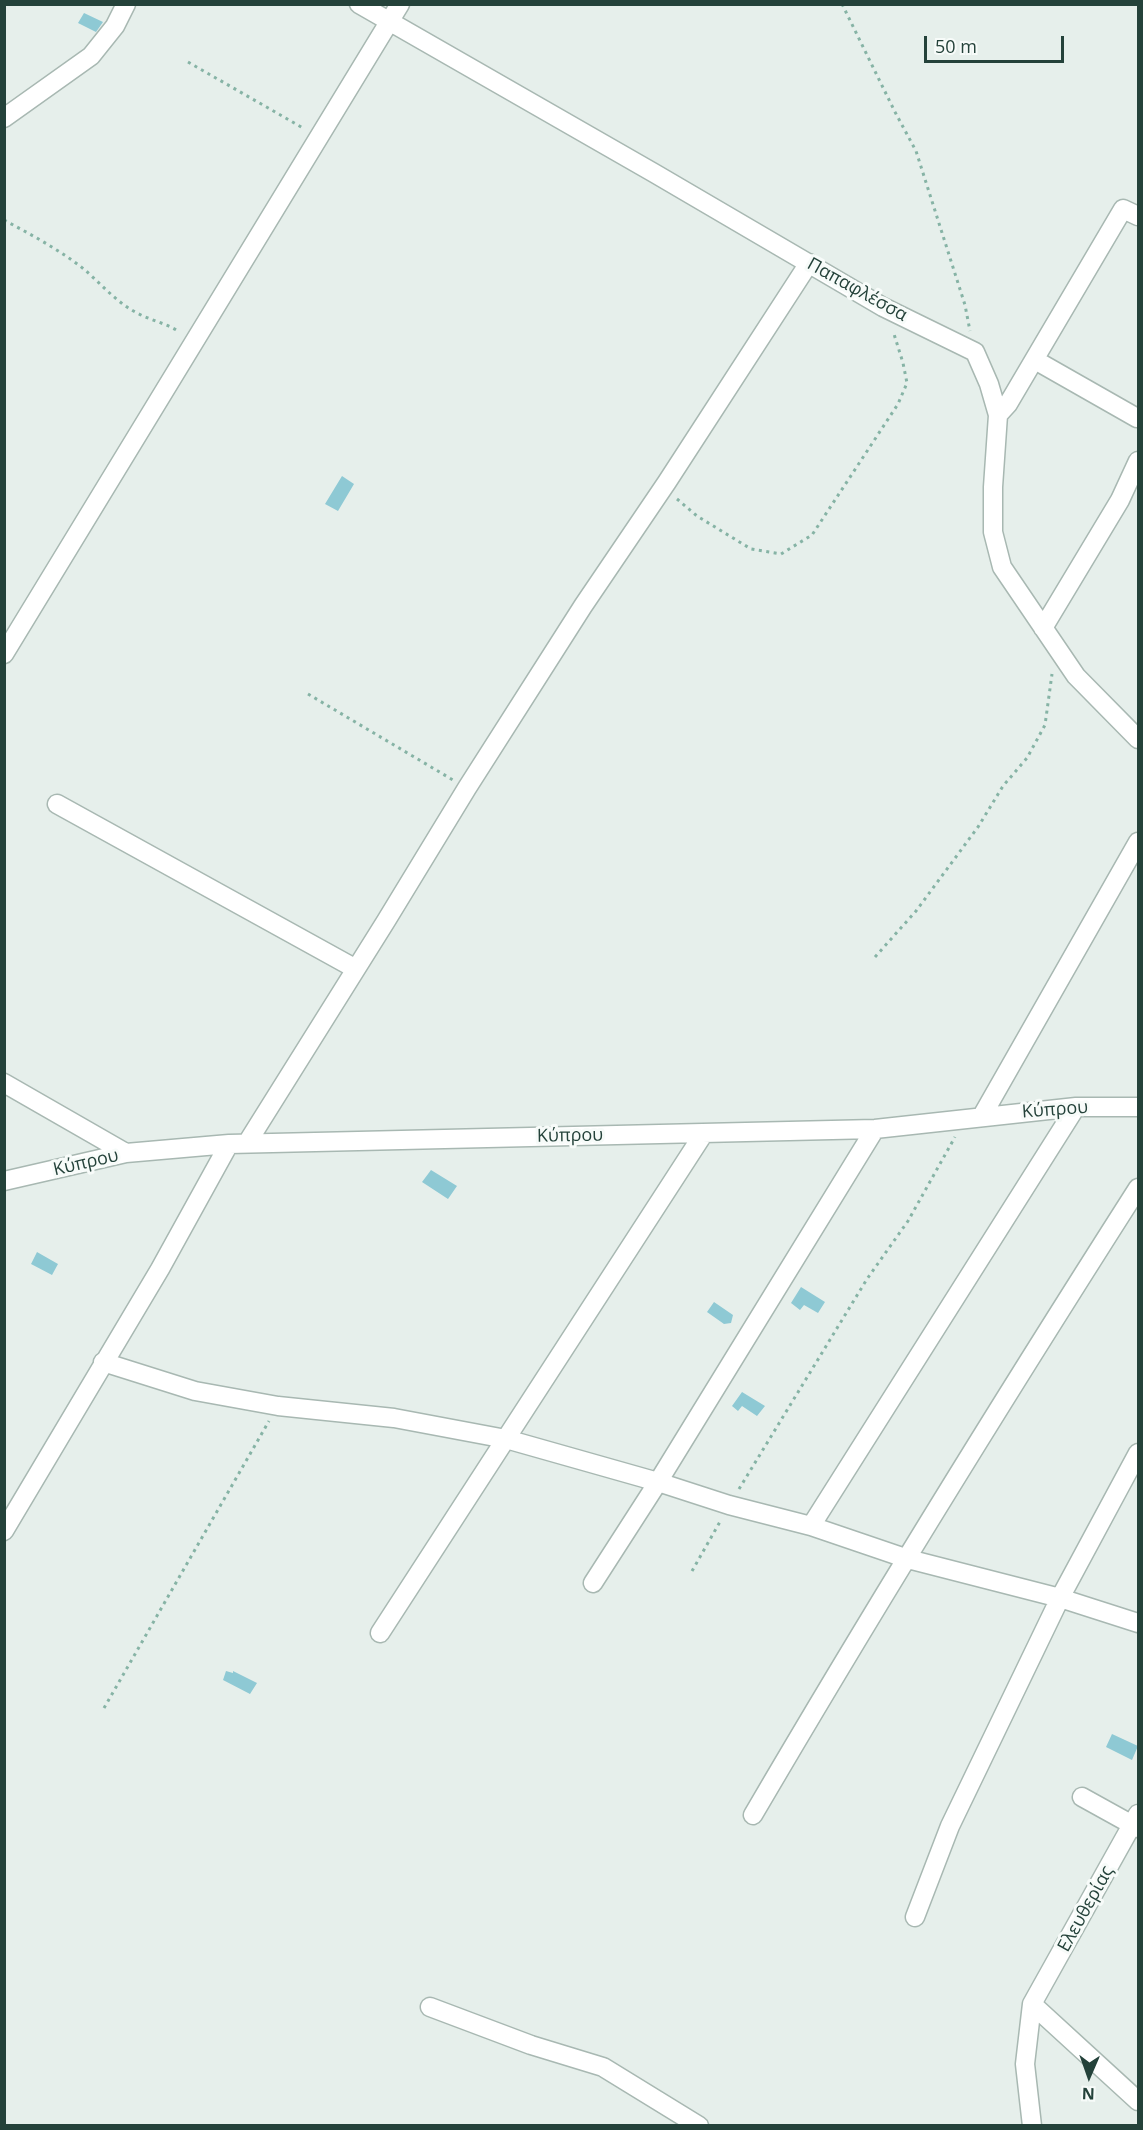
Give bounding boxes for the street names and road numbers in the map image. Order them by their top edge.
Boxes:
street label: Παπαφλέσσα [803,254,911,326]
street label: Κύπρου [1021,1097,1089,1123]
street label: Κύπρου [537,1125,603,1147]
street label: Κύπρου [51,1145,121,1181]
street label: Ελευθερίας [1054,1862,1118,1956]

